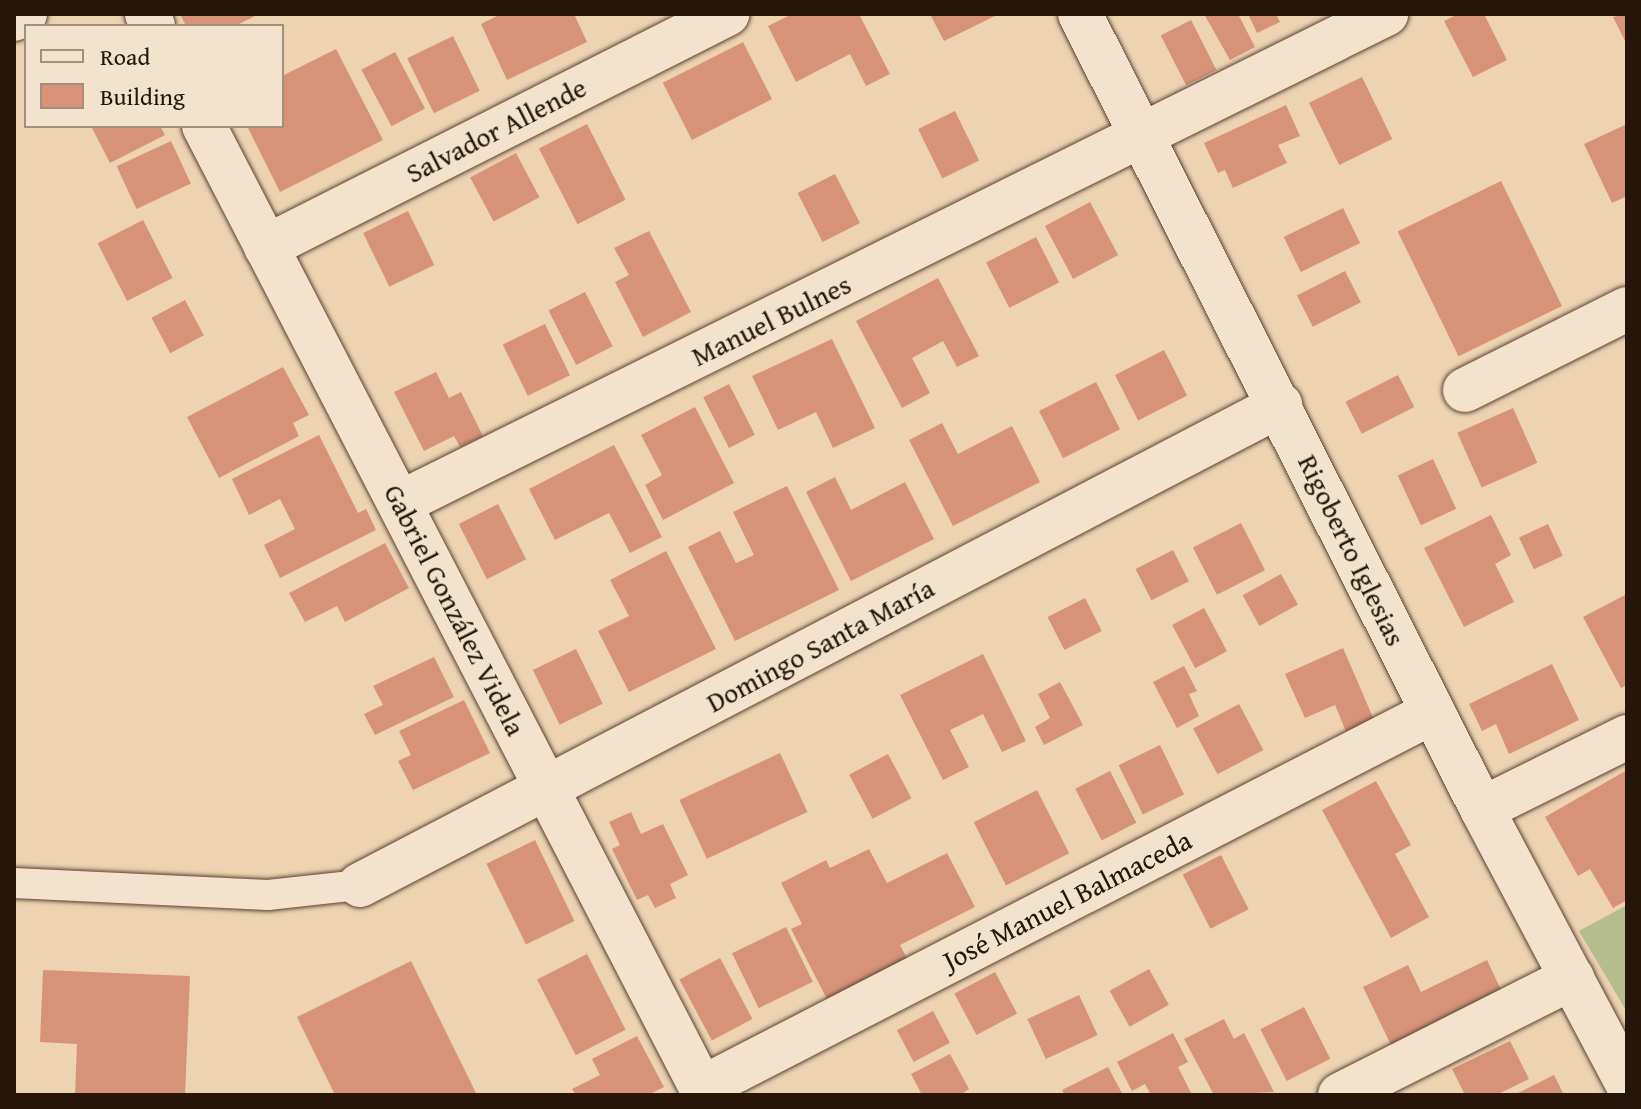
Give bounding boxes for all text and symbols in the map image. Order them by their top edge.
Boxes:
legend [24,24,284,128]
text: Road [100,39,150,74]
street label: Salvador Allende [400,70,592,190]
text: Building [100,79,185,114]
street label: Manuel Bulnes [686,267,856,373]
street label: Rigoberto Iglesias [1291,449,1413,651]
street label: Gabriel González Videla [377,479,533,741]
street label: Domingo Santa María [700,571,940,719]
street label: José Manuel Balmaceda [937,823,1197,977]

